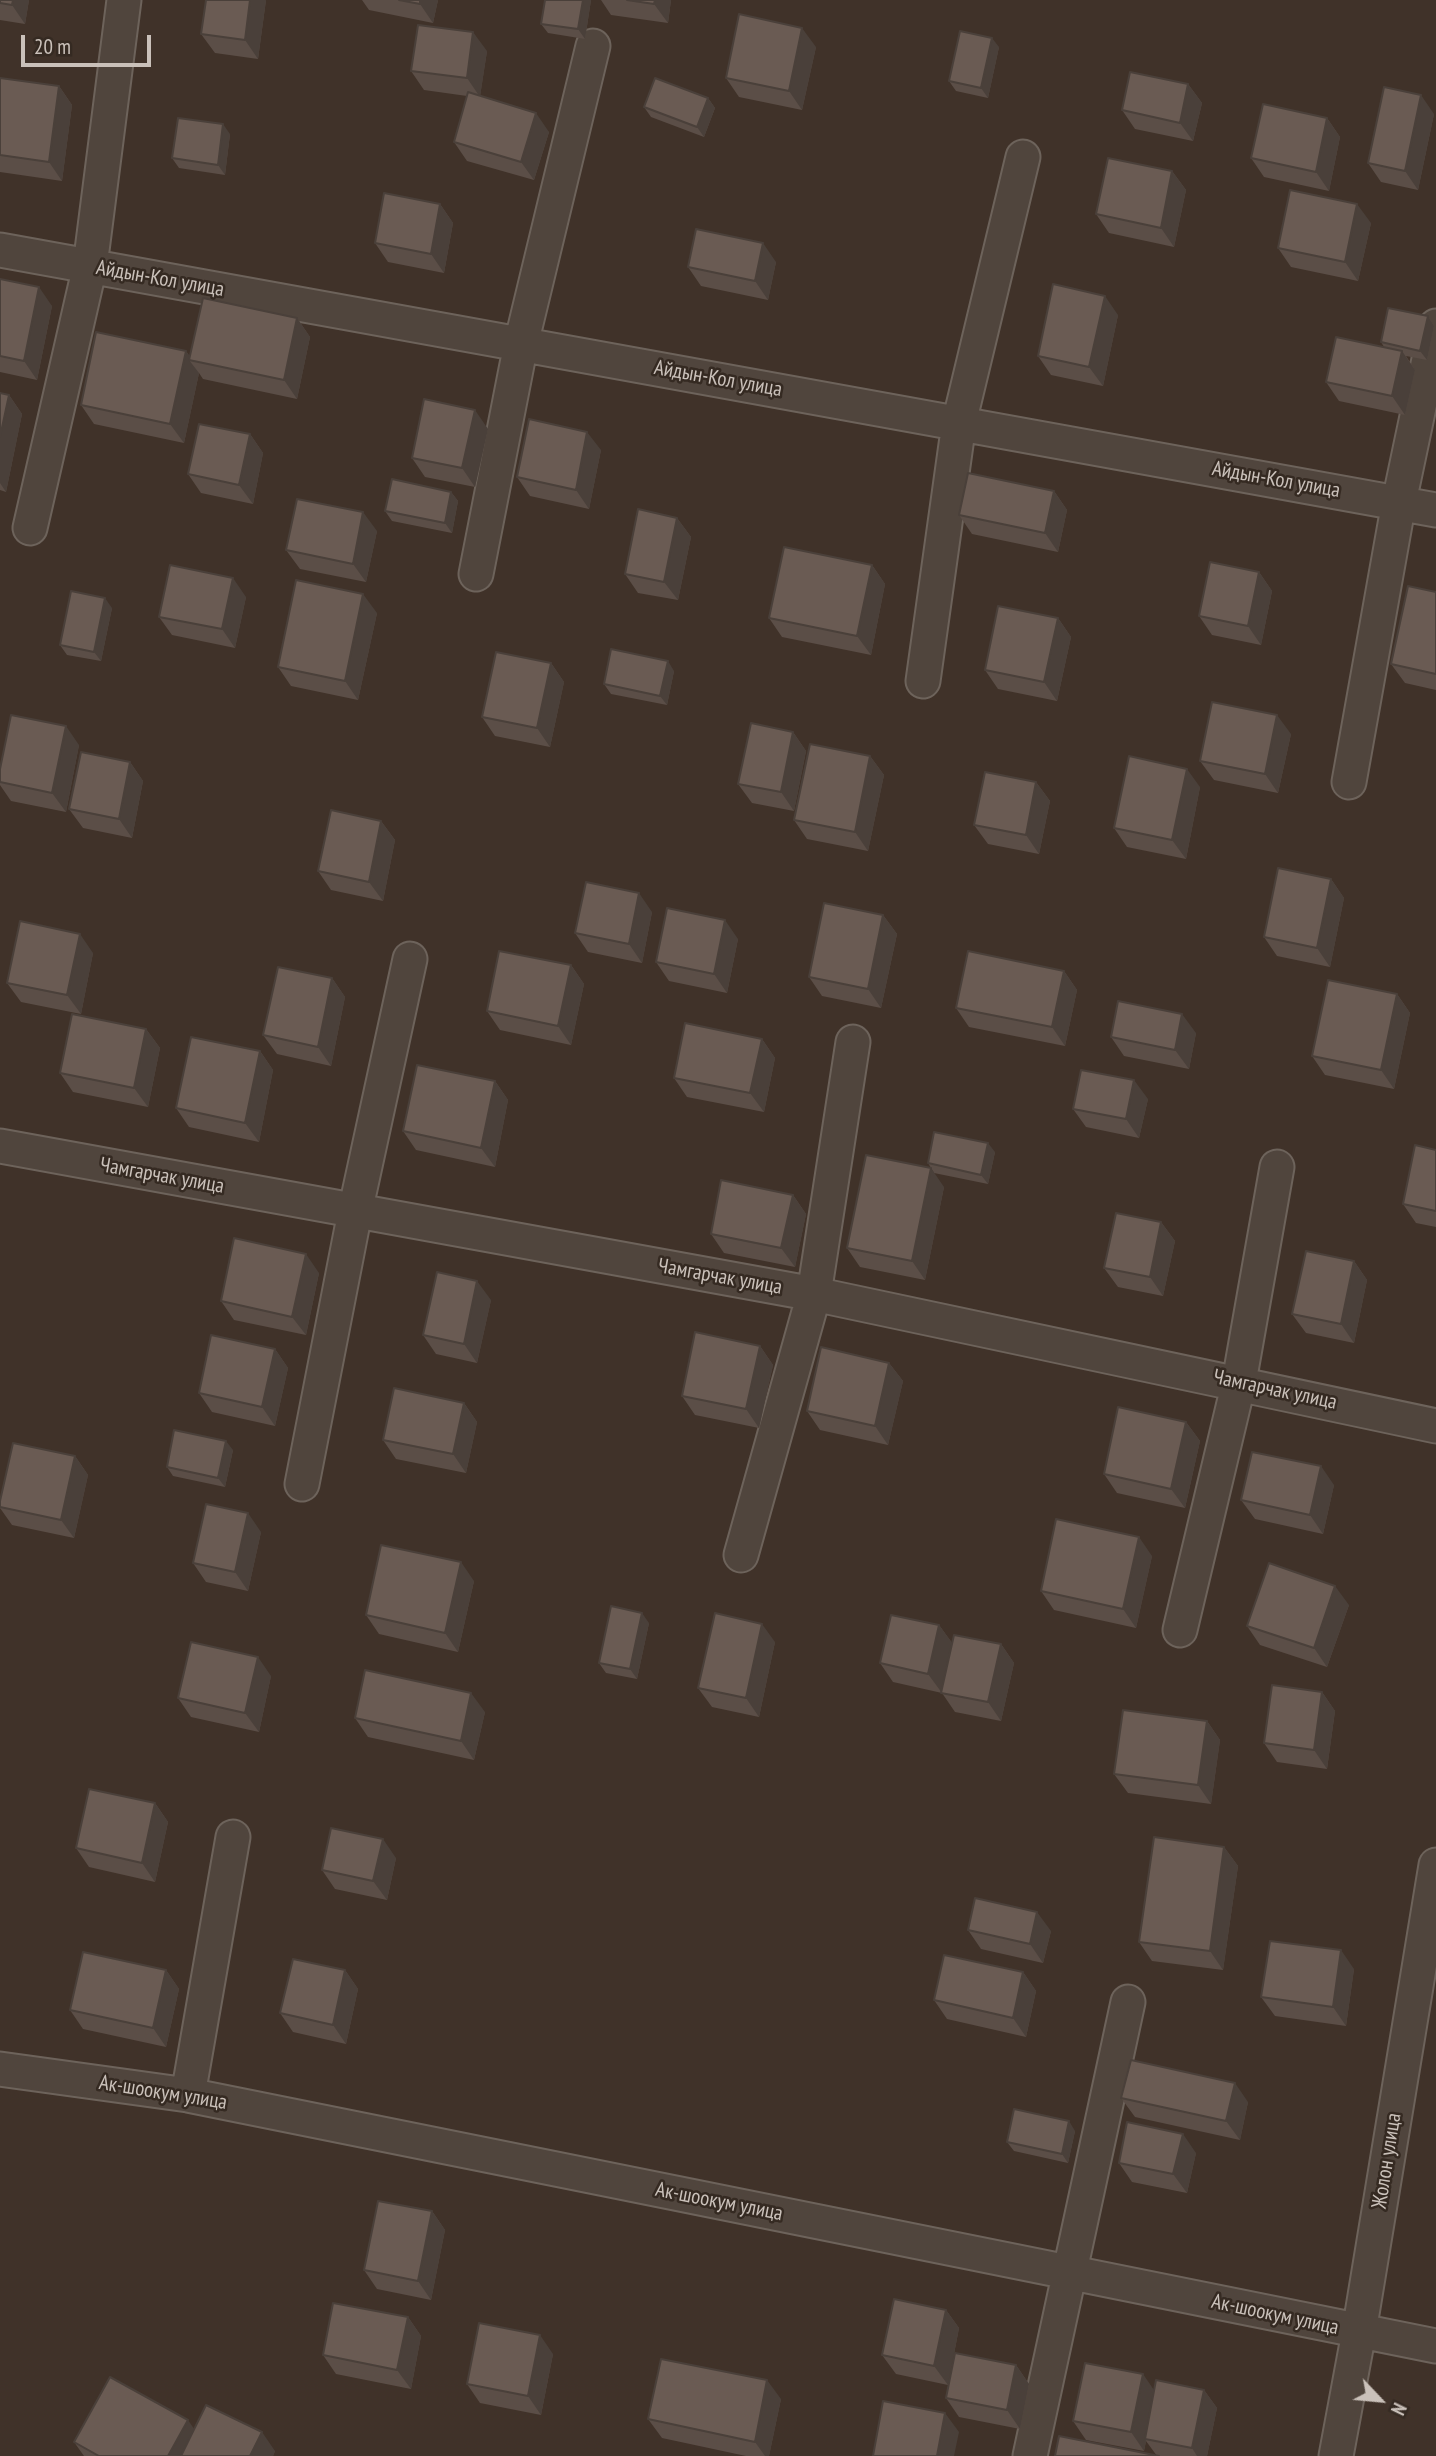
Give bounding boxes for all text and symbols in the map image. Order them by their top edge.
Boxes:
scale bar [24,21,154,65]
text: 20 m [34,33,71,60]
street label: Айдын-Кол улица [94,255,226,303]
street label: Айдын-Кол улица [652,355,784,403]
street label: Айдын-Кол улица [1210,456,1342,504]
street label: Чамгарчак улица [98,1153,226,1199]
street label: Чамгарчак улица [656,1254,784,1300]
street label: Чамгарчак улица [1211,1365,1339,1415]
street label: Ак-шоокум улица [97,2070,229,2116]
street label: Жолон улица [1367,2111,1407,2211]
street label: Ак-шоокум улица [653,2177,785,2227]
street label: Ак-шоокум улица [1209,2289,1341,2341]
north arrow [1345,2365,1415,2435]
text: N [1386,2399,1412,2419]

